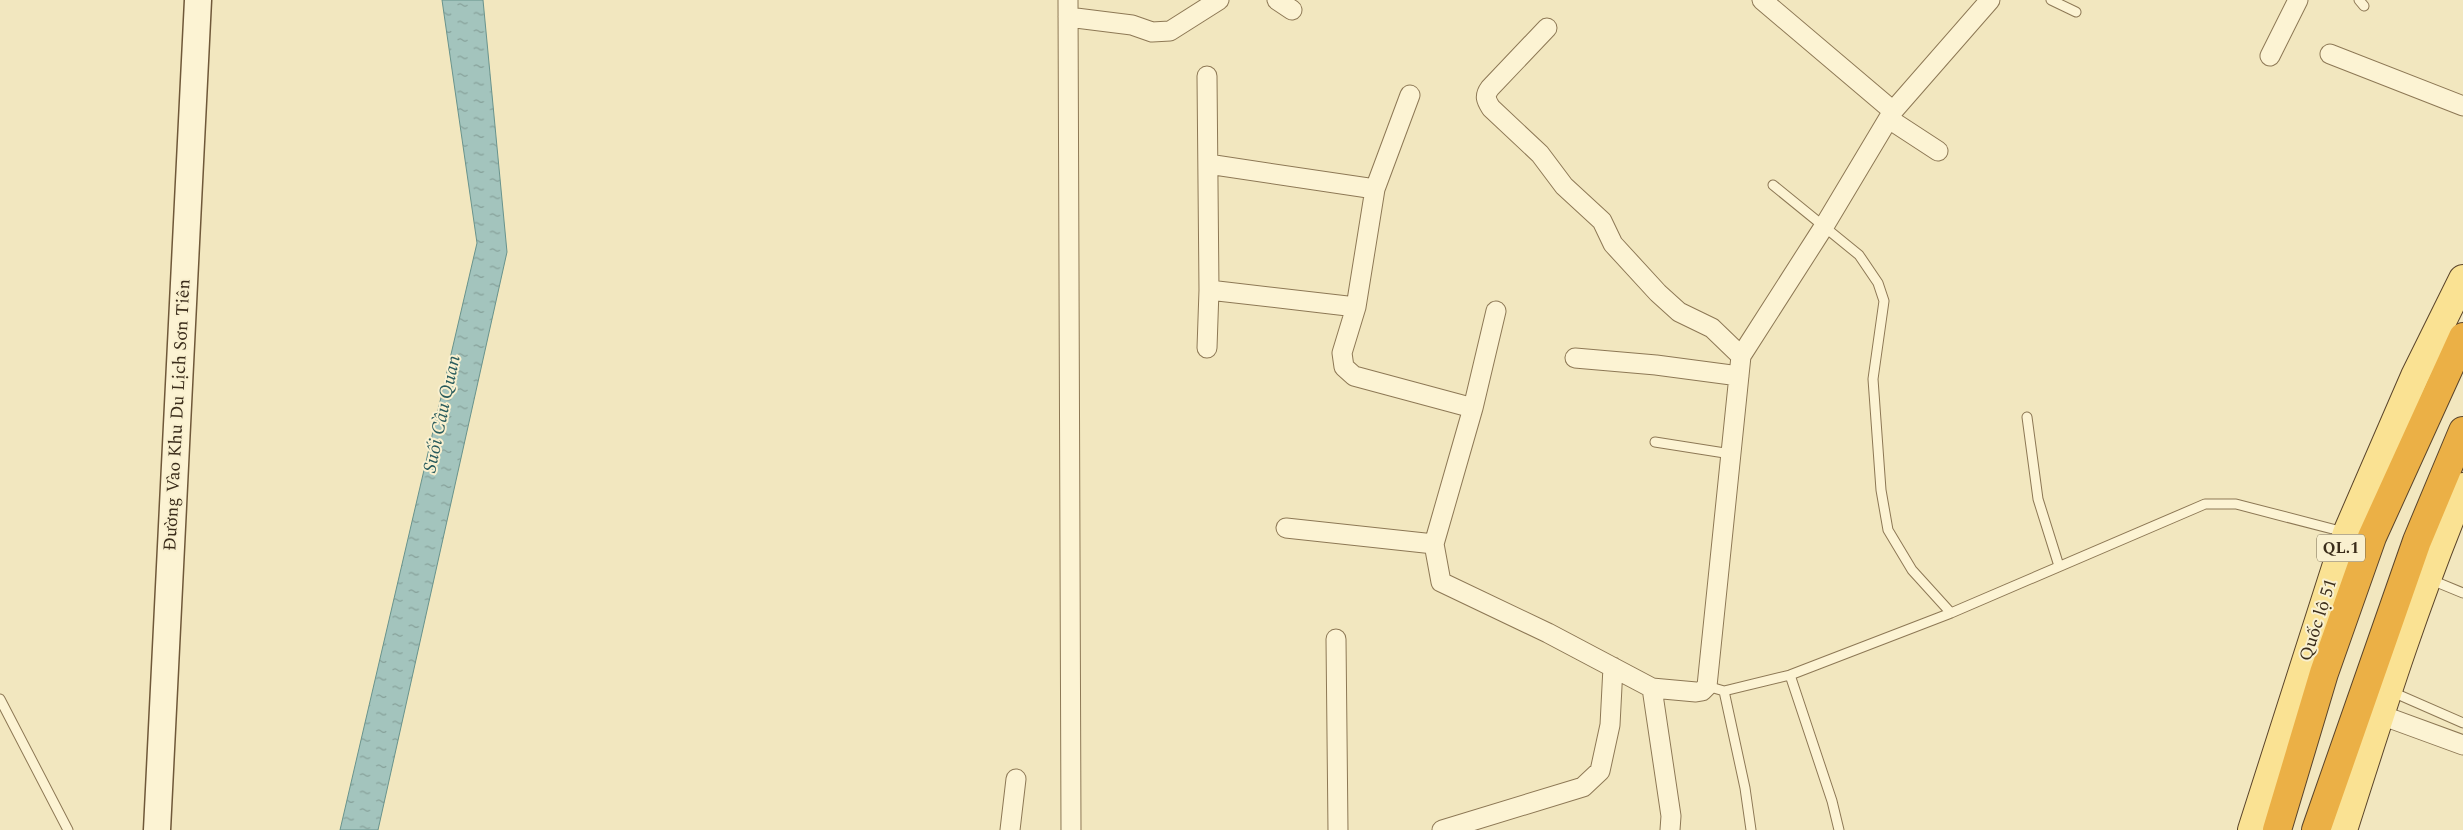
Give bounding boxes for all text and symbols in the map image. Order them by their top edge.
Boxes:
street label: Đường Vào Khu Du Lịch Sơn Tiên [156,278,198,552]
water label: Suối Cầu Quan [415,353,469,475]
road number: QL.1 [2317,534,2365,562]
street label: Quốc lộ 51 [2292,575,2344,665]

